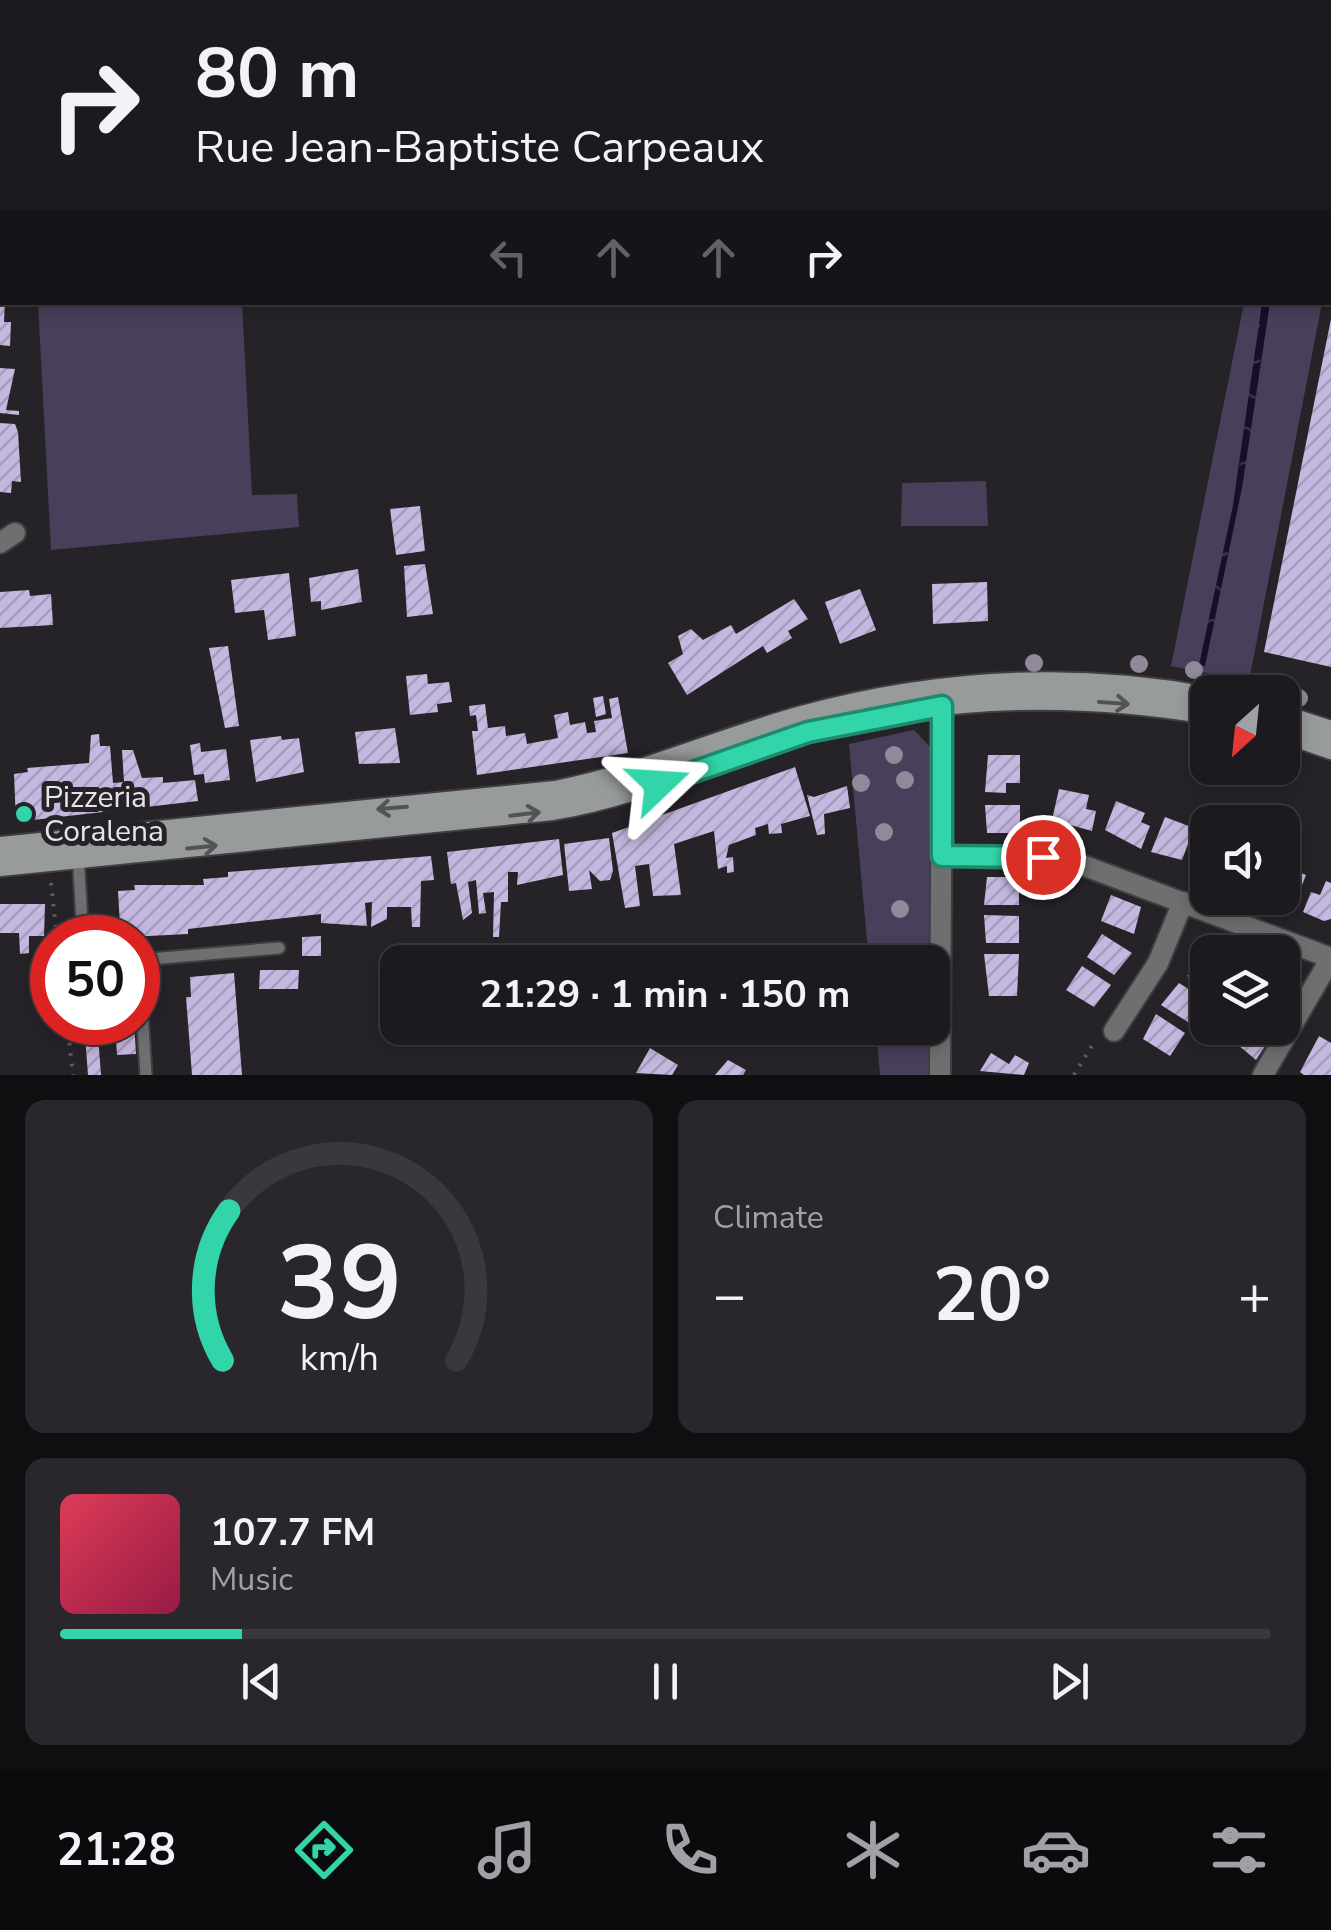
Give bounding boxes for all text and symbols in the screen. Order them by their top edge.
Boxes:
text: 80 m [195,26,359,122]
icon: right [30,40,160,170]
text: Rue Jean-Baptiste Carpeaux [195,117,764,178]
icon: left [481,230,536,285]
icon: ahead [586,230,641,285]
icon: ahead [691,230,746,285]
icon: right [796,230,851,285]
north arrow [1190,675,1300,785]
map controls [1190,675,1300,1045]
one-way arrow [1098,693,1130,712]
position arrow [607,732,711,836]
place label: Pizzeria Coralena [44,777,164,852]
one-way arrow [376,799,408,818]
marker: Pizzeria Coralena [13,803,35,825]
one-way arrow [508,804,540,823]
button: sound [1190,805,1300,915]
pin [1001,815,1086,900]
icon: arrive [1016,830,1071,885]
one-way arrow [185,837,217,856]
speed limit sign: 50 [30,915,160,1045]
button: layers [1190,935,1300,1045]
text: 21:29 · 1 min · 150 m [480,969,850,1020]
text: Climate [713,1196,824,1239]
text: 39 [277,1213,401,1355]
text: 20° [933,1244,1051,1346]
text: − [713,1258,746,1333]
text: + [1238,1258,1271,1333]
text: km/h [300,1334,378,1383]
text: 107.7 FM [210,1507,375,1558]
text: Music [210,1558,293,1601]
icon: previous [234,1654,289,1709]
icon: pause [638,1654,693,1709]
icon: next [1042,1654,1097,1709]
icon: directions [289,1815,359,1885]
icon: music [472,1815,542,1885]
icon: phone [655,1815,725,1885]
icon: climate [838,1815,908,1885]
icon: car [1021,1815,1091,1885]
icon: filters [1204,1815,1274,1885]
text: 21:28 [57,1820,176,1881]

